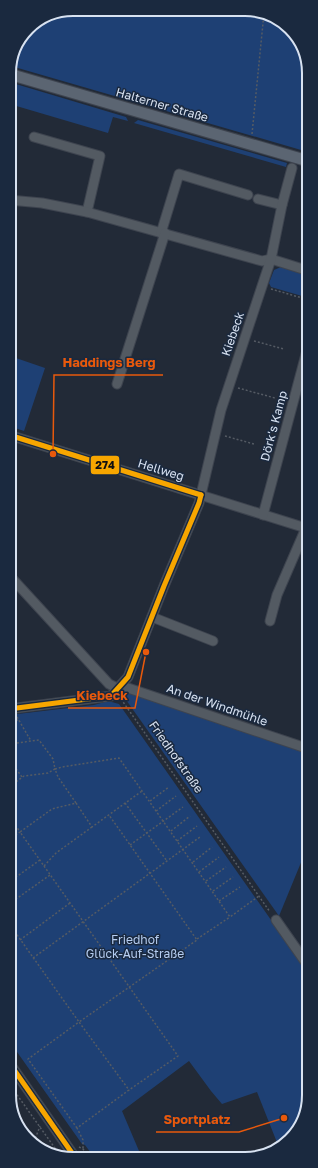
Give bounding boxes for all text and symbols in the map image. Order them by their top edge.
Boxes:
street label: Halterner Straße [114,84,210,125]
street label: Kiebeck [218,309,247,358]
callout: Haddings Berg [54,350,163,375]
text: Haddings Berg [62,354,156,370]
street label: Dörk's Kamp [257,389,290,463]
line badge: 274 [90,455,120,475]
street label: Hellweg [136,455,186,484]
text: 274 [95,458,115,471]
street label: An der Windmühle [165,680,270,729]
callout: Kiebeck [68,683,135,708]
text: Kiebeck [76,687,128,703]
street label: Friedhofstraße [146,718,207,796]
park label: Friedhof Glück-Auf-Straße [86,932,184,961]
callout: Sportplatz [156,1107,239,1132]
text: Sportplatz [164,1111,231,1127]

